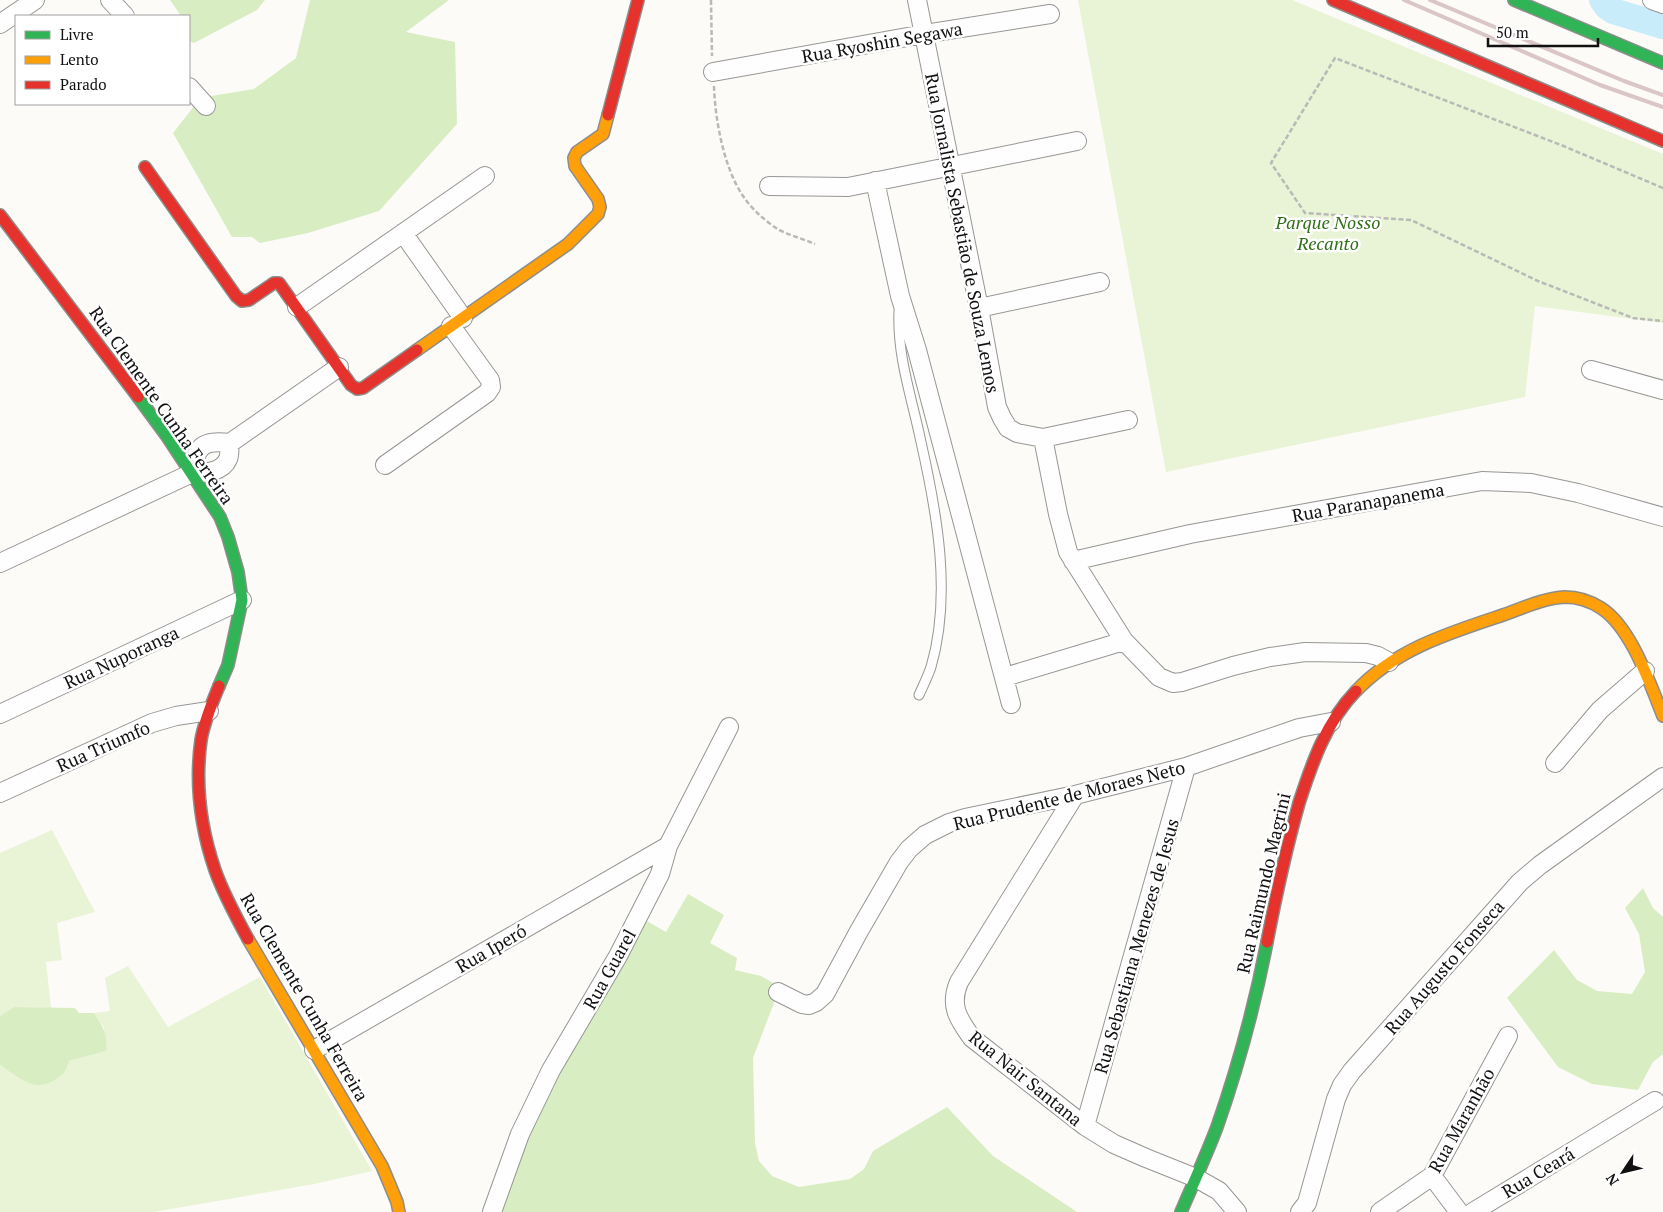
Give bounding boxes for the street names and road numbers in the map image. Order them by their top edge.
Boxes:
street label: Rua Ryoshin Segawa [800,16,964,68]
street label: Rua Jornalista Sebastião de Souza Lemos [920,71,1006,395]
street label: Rua Clemente Cunha Ferreira [84,301,240,509]
street label: Rua Paranapanema [1290,477,1446,527]
street label: Rua Nuporanga [60,620,182,694]
street label: Rua Triumfo [53,715,154,777]
street label: Rua Prudente de Moraes Neto [951,755,1187,835]
street label: Rua Raimundo Magrini [1231,790,1295,976]
street label: Rua Sebastiana Menezes de Jesus [1088,816,1184,1076]
street label: Rua Clemente Cunha Ferreira [235,889,375,1105]
street label: Rua Augusto Fonseca [1379,895,1509,1039]
street label: Rua Iperó [451,918,531,978]
street label: Rua Guarel [577,925,641,1013]
street label: Rua Nair Santana [964,1025,1088,1131]
street label: Rua Maranhão [1422,1063,1500,1177]
street label: Rua Ceará [1497,1141,1579,1203]

